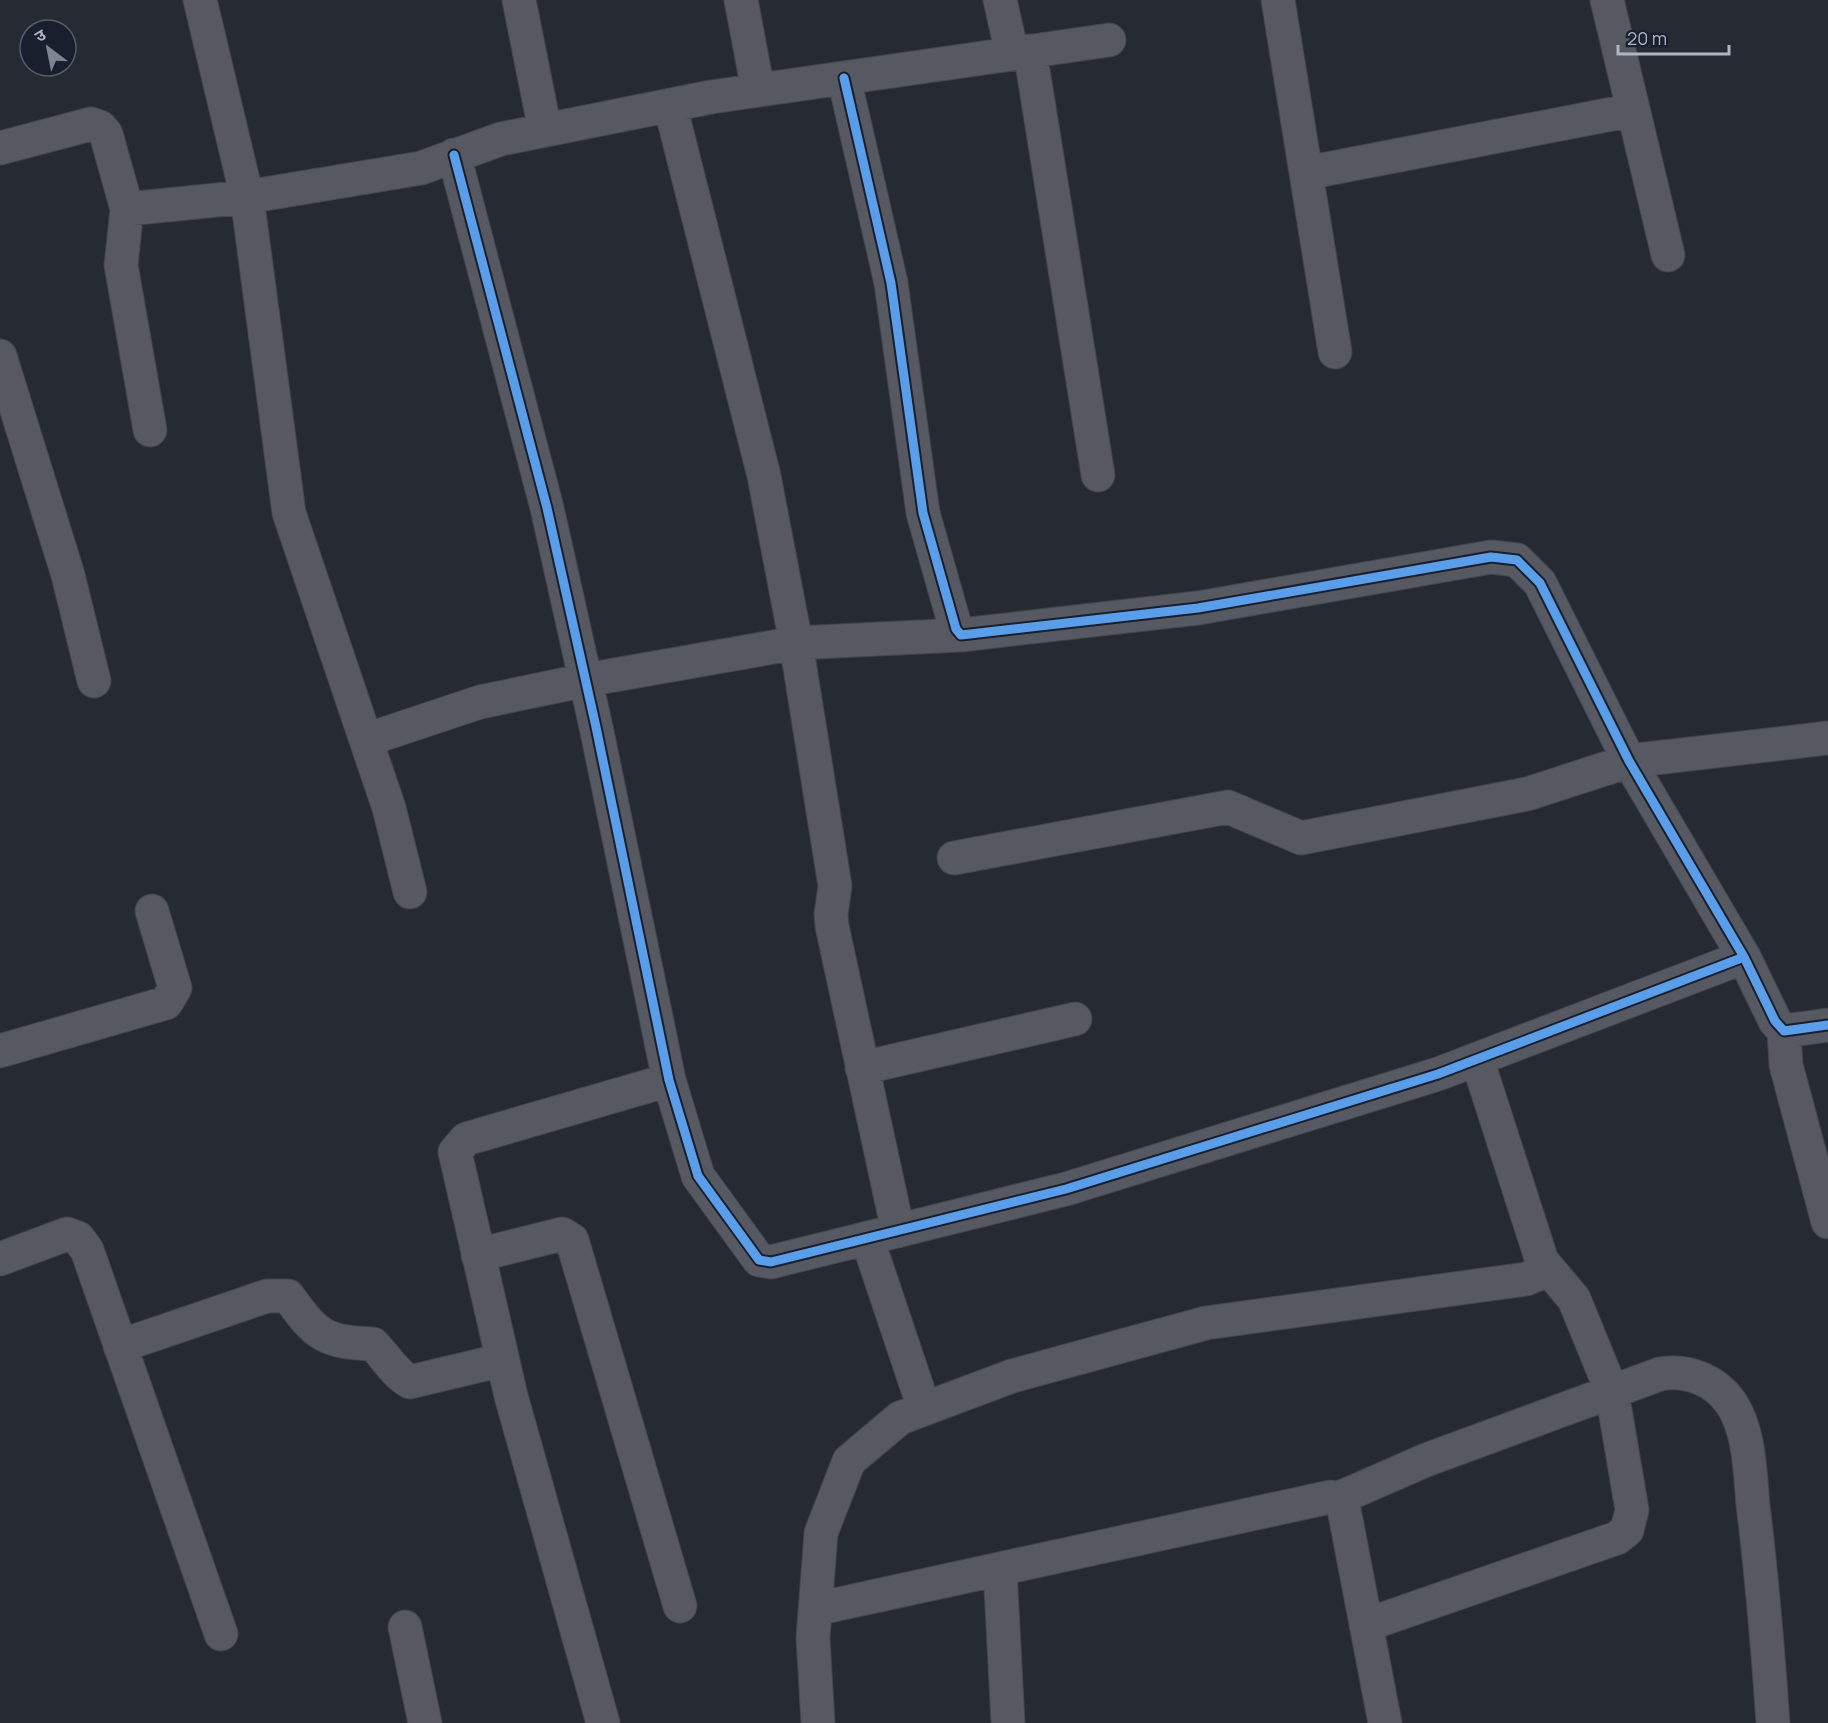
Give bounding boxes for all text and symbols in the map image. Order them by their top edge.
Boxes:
north arrow [18,18,78,78]
scale bar [1618,18,1729,56]
text: उ [30,23,50,47]
text: 20 m [1627,26,1667,50]

